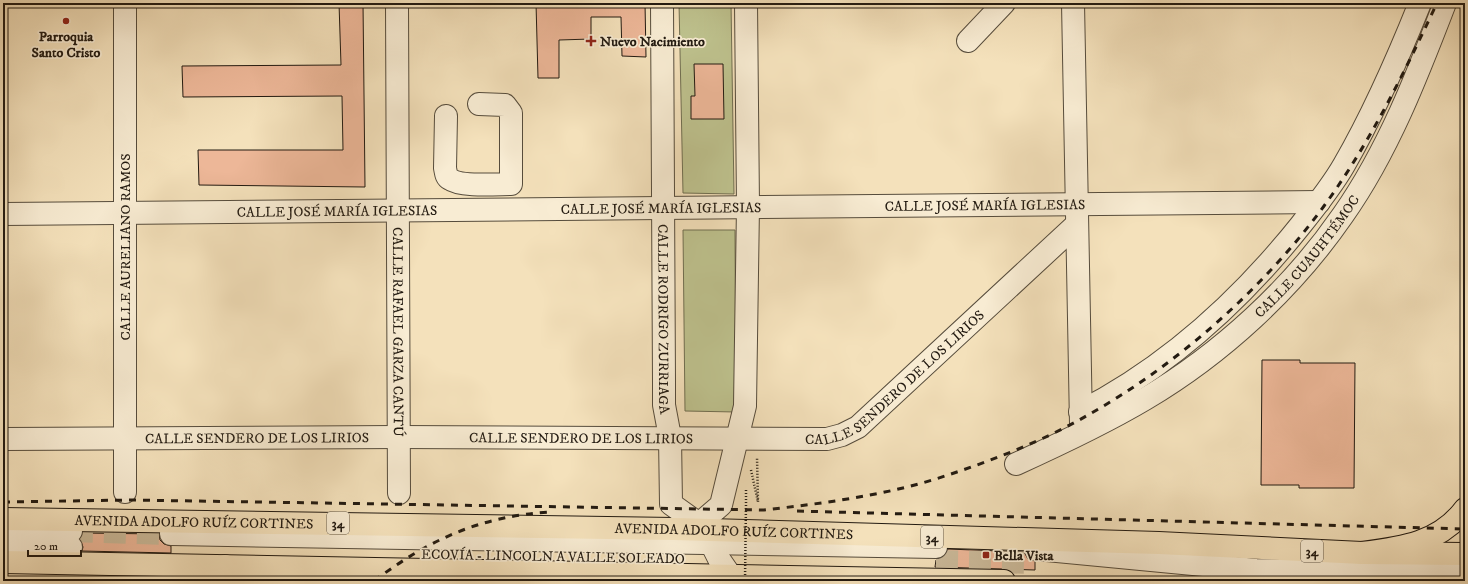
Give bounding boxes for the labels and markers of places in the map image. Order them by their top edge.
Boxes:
marker: Parroquia Santo Cristo [61,16,71,26]
place label: Parroquia Santo Cristo [32,28,101,62]
place label: Nuevo Nacimiento [600,33,705,51]
marker: Nuevo Nacimiento [585,35,597,47]
place label: Bella Vista [994,547,1055,565]
marker: Bella Vista [981,550,991,560]

